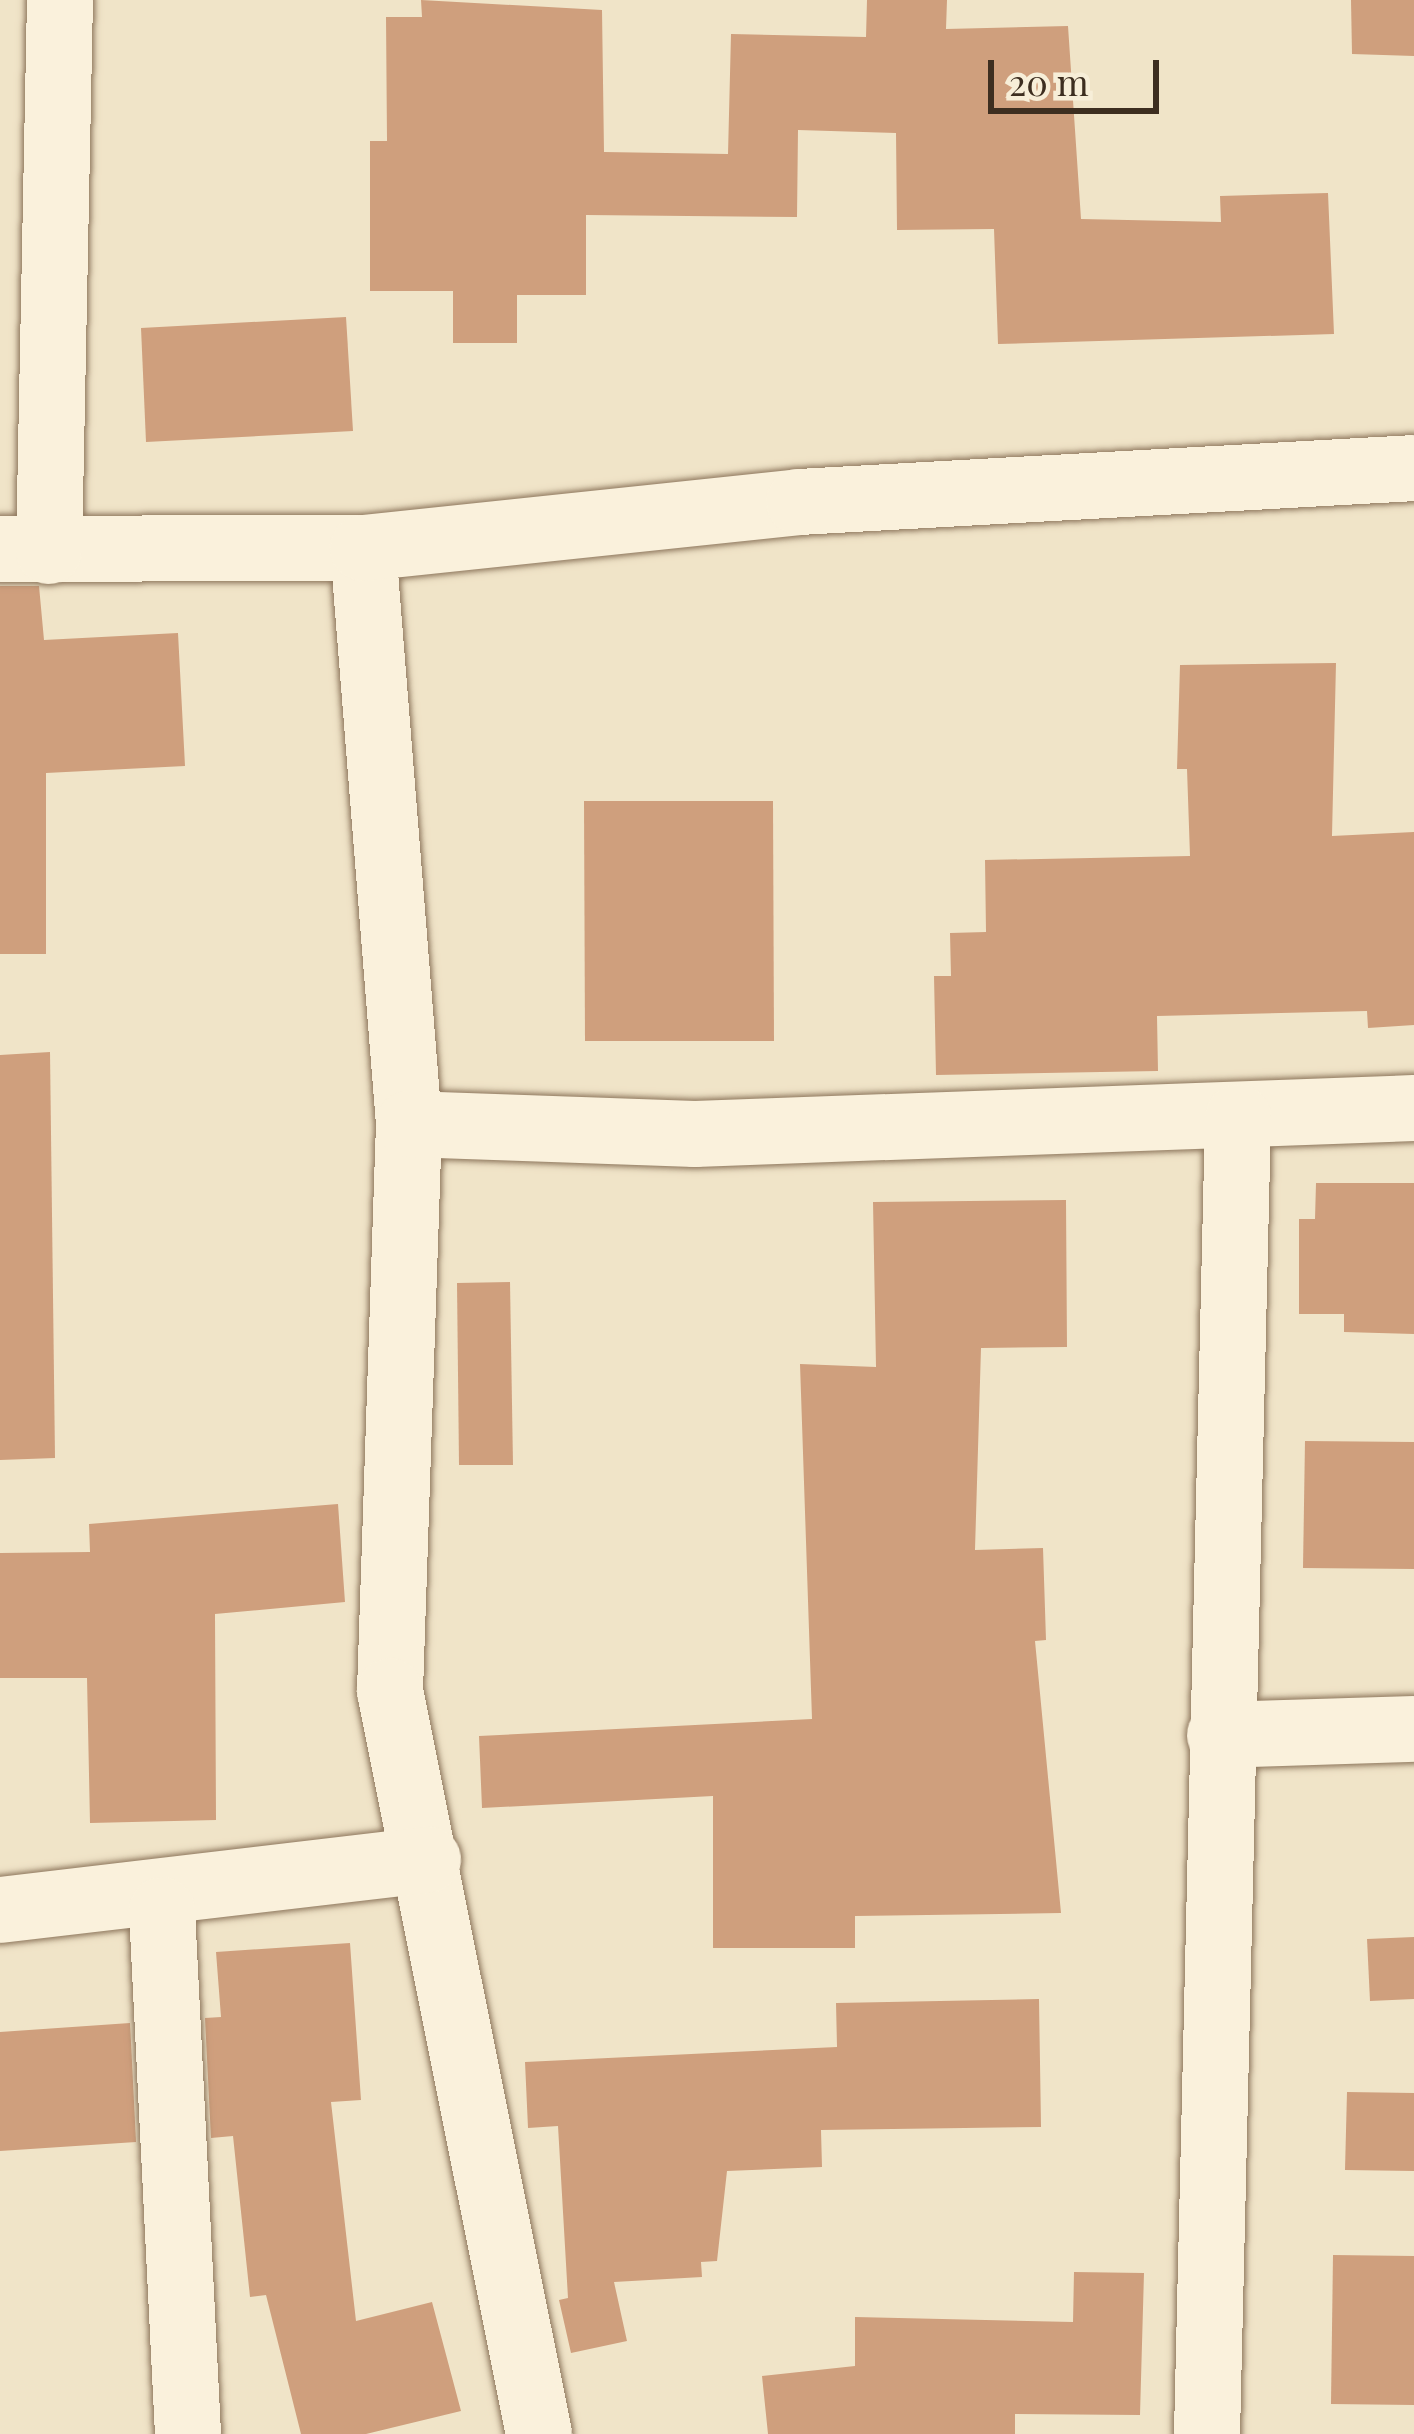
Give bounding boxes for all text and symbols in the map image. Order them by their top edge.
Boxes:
scale bar [994,36,1165,110]
text: 20 m [1009,57,1089,105]

